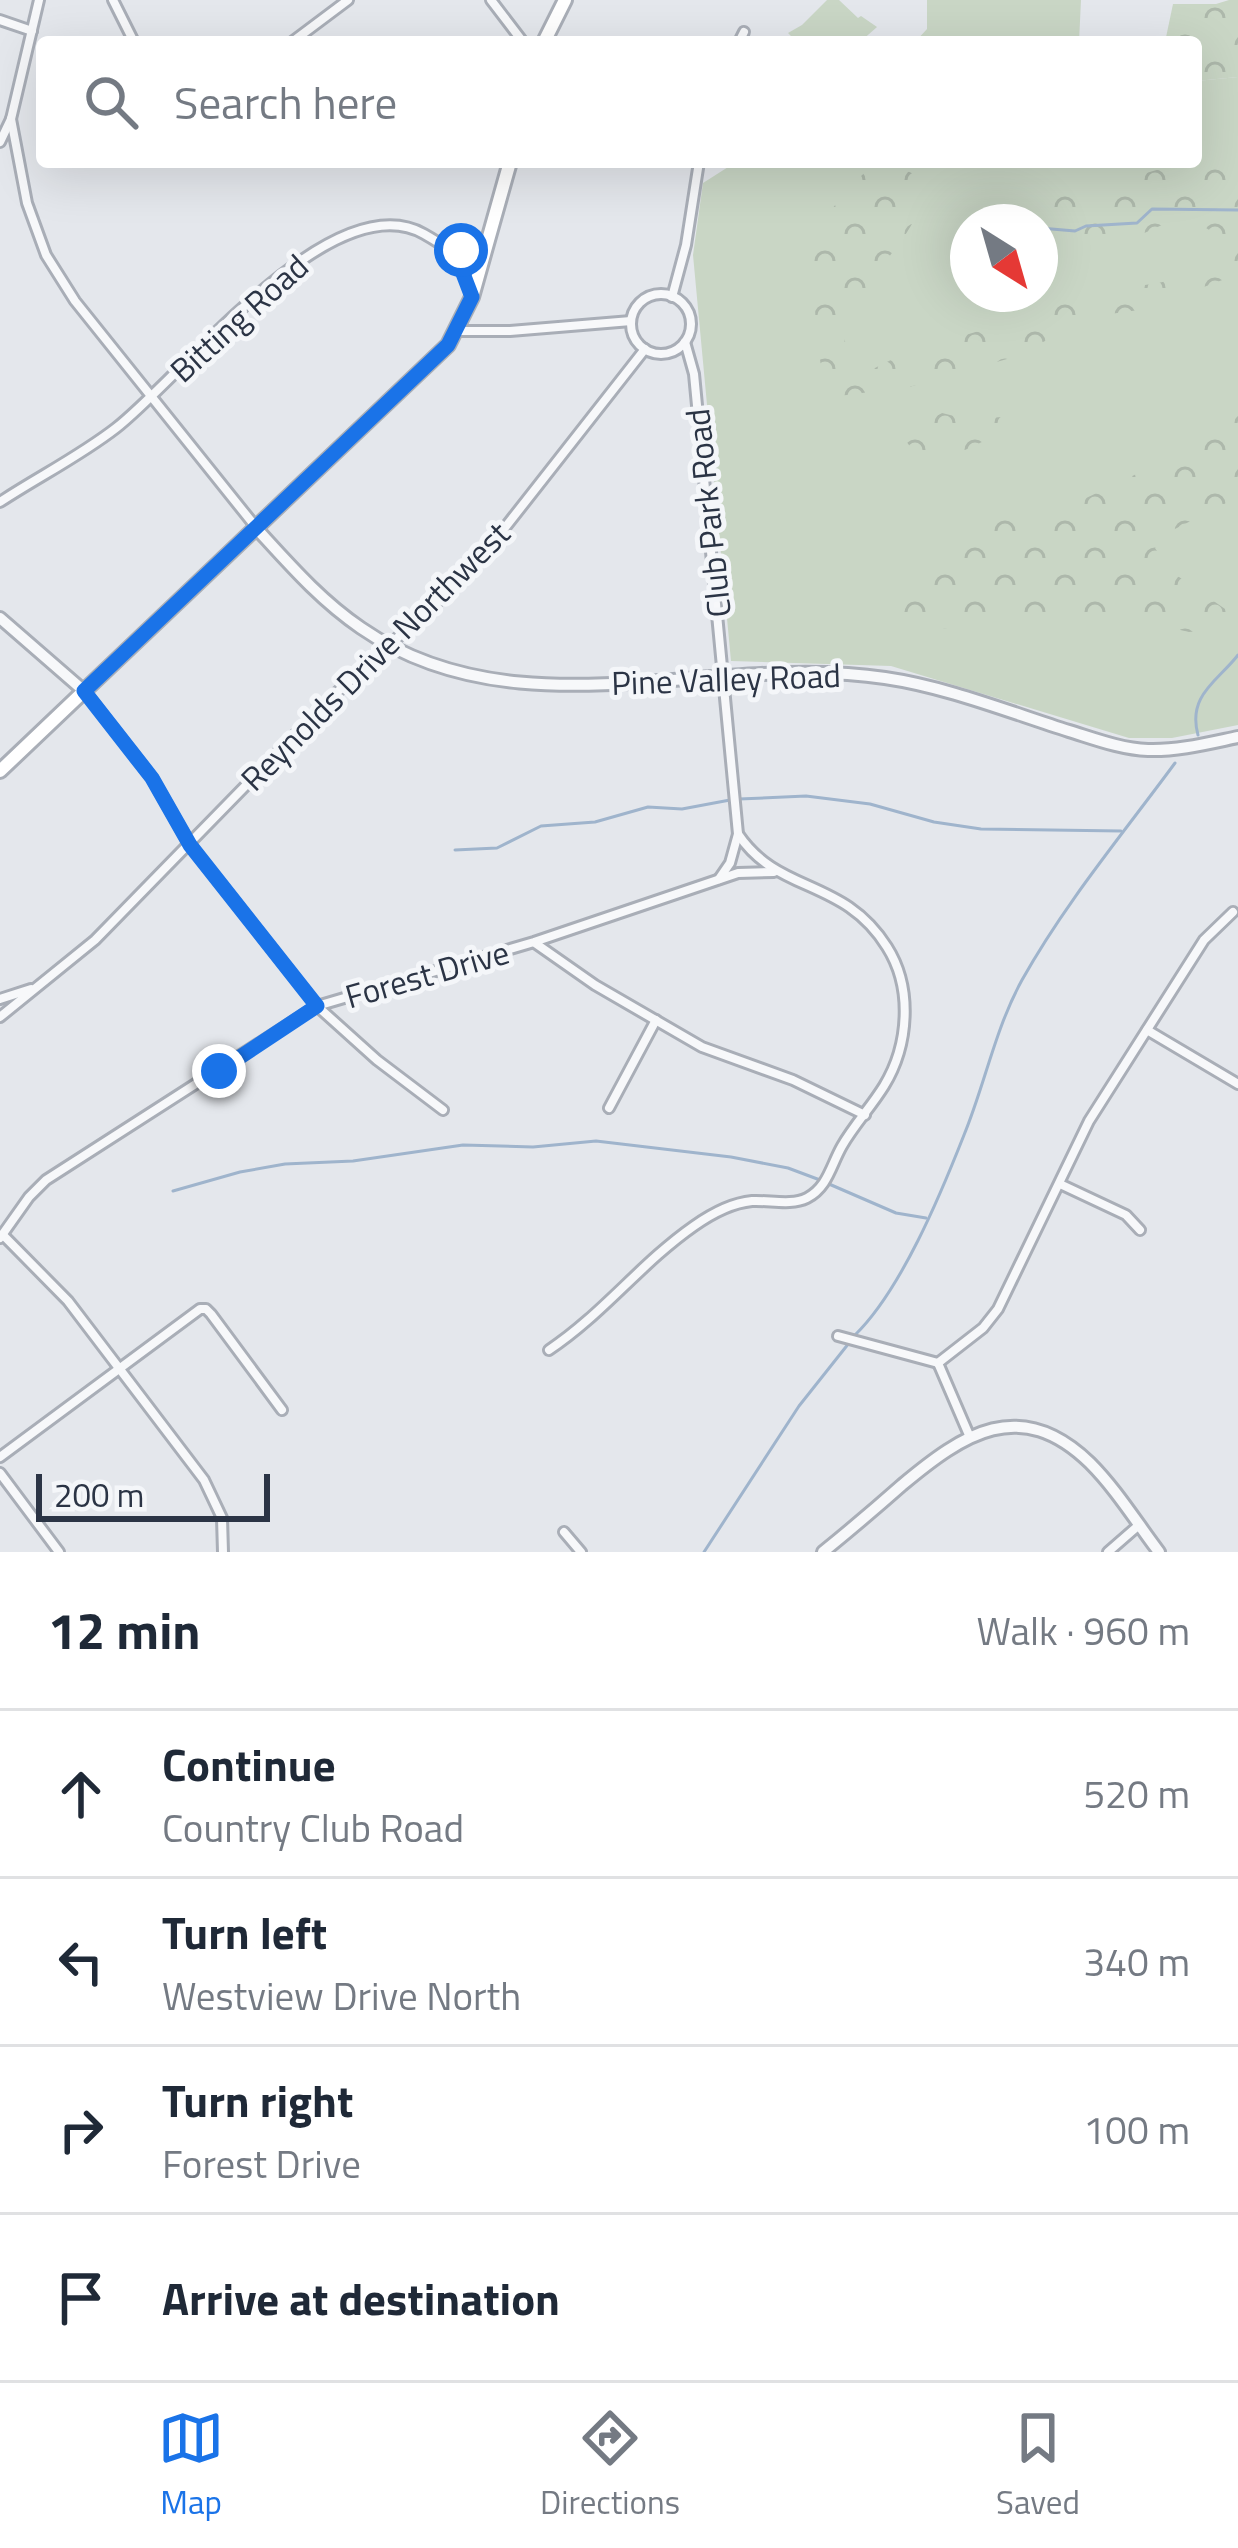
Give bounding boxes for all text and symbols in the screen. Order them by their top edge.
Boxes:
search box [36,36,1202,168]
text: Search here [174,68,397,136]
icon: search [78,69,144,135]
north arrow [950,204,1058,312]
route start [434,223,488,277]
street label: Bitting Road [159,242,319,394]
street label: Club Park Road [672,406,744,620]
street label: Reynolds Drive Northwest [229,510,521,802]
street label: Pine Valley Road [610,650,842,708]
street label: Forest Drive [339,927,515,1021]
route end [192,1044,246,1098]
scale bar [36,1468,270,1521]
text: 200 m [54,1470,144,1520]
text: 12 min [48,1591,201,1669]
text: Walk · 960 m [976,1601,1190,1660]
text: Continue [162,1730,336,1798]
icon: ahead [48,1761,114,1827]
text: 520 m [1083,1764,1190,1823]
text: Country Club Road [162,1798,464,1857]
text: Turn left [162,1898,327,1966]
icon: left [48,1929,114,1995]
text: 340 m [1083,1932,1190,1991]
text: Westview Drive North [162,1966,521,2025]
text: Turn right [162,2066,353,2134]
icon: right [48,2097,114,2163]
text: 100 m [1083,2100,1190,2159]
text: Forest Drive [162,2134,361,2193]
text: Arrive at destination [162,2264,560,2332]
icon: arrive [48,2265,114,2331]
tab: Map [158,2405,224,2527]
tab: Directions [540,2405,680,2527]
tab: Saved [996,2405,1080,2527]

